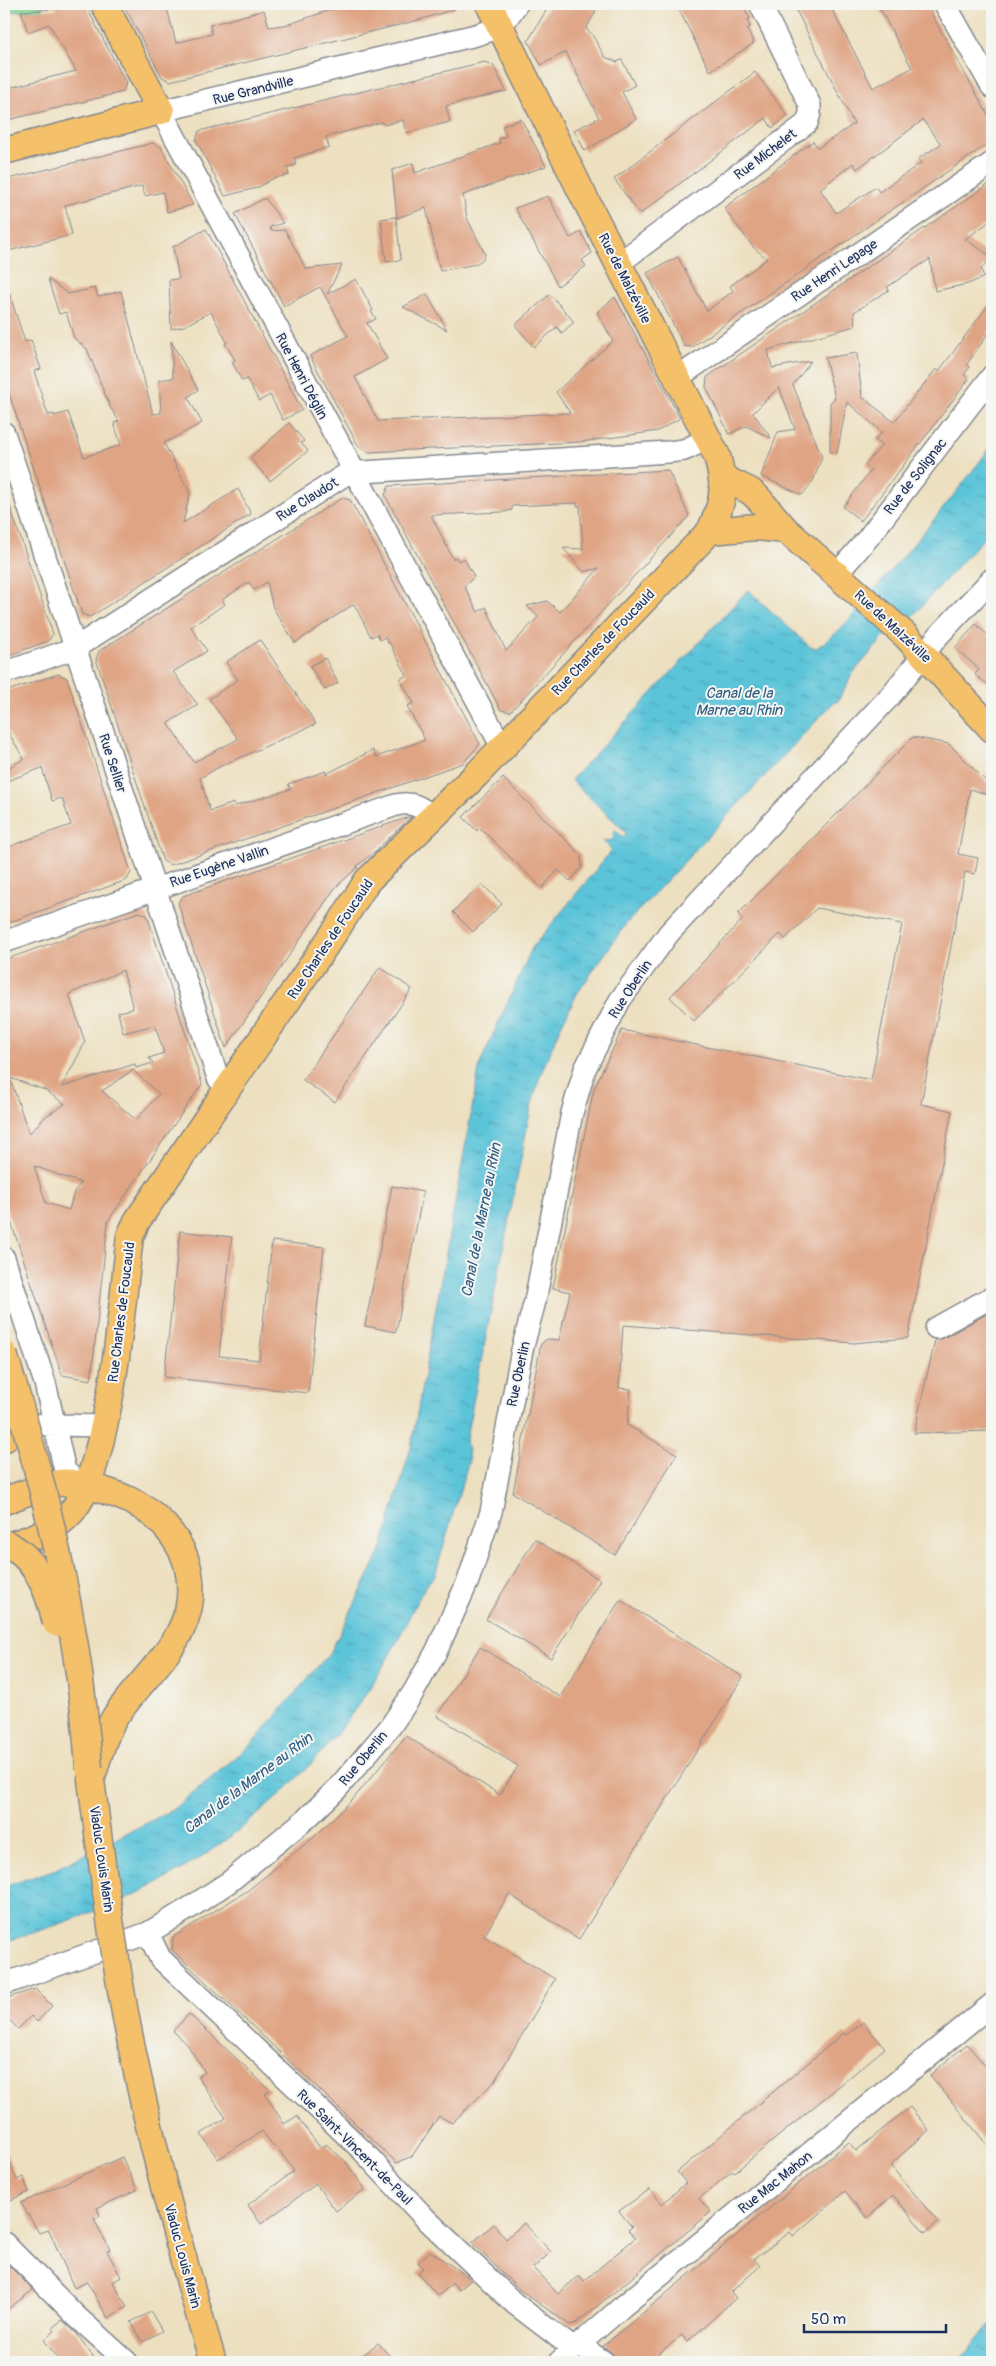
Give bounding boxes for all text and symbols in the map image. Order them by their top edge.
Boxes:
street label: Rue Grandville [211,72,295,109]
street label: Rue Michelet [731,125,800,183]
street label: Rue de Malzéville [594,230,655,326]
street label: Rue Henri Lepage [788,235,881,306]
street label: Rue Henri Déglin [272,330,331,422]
street label: Rue de Solignac [880,435,950,518]
street label: Rue Claudot [273,473,342,525]
street label: Rue Charles de Foucauld [548,586,659,699]
street label: Rue de Malzéville [851,586,935,666]
water label: Canal de la Marne au Rhin [696,684,784,720]
street label: Rue Sellier [95,731,130,795]
street label: Rue Eugène Vallin [167,842,271,891]
street label: Rue Charles de Foucauld [284,876,377,1003]
street label: Rue Oberlin [605,957,656,1022]
water label: Canal de la Marne au Rhin [457,1140,506,1299]
street label: Rue Charles de Foucauld [104,1241,139,1383]
street label: Rue Oberlin [503,1340,534,1408]
street label: Rue Oberlin [336,1727,391,1789]
water label: Canal de la Marne au Rhin [180,1728,318,1838]
street label: Viaduc Louis Marin [86,1805,117,1914]
street label: Rue Saint-Vincent-de-Paul [293,2086,416,2209]
street label: Rue Mac Mahon [735,2147,816,2217]
street label: Viaduc Louis Marin [160,2202,205,2310]
scale bar [804,2301,946,2333]
text: 50 m [811,2310,846,2329]

